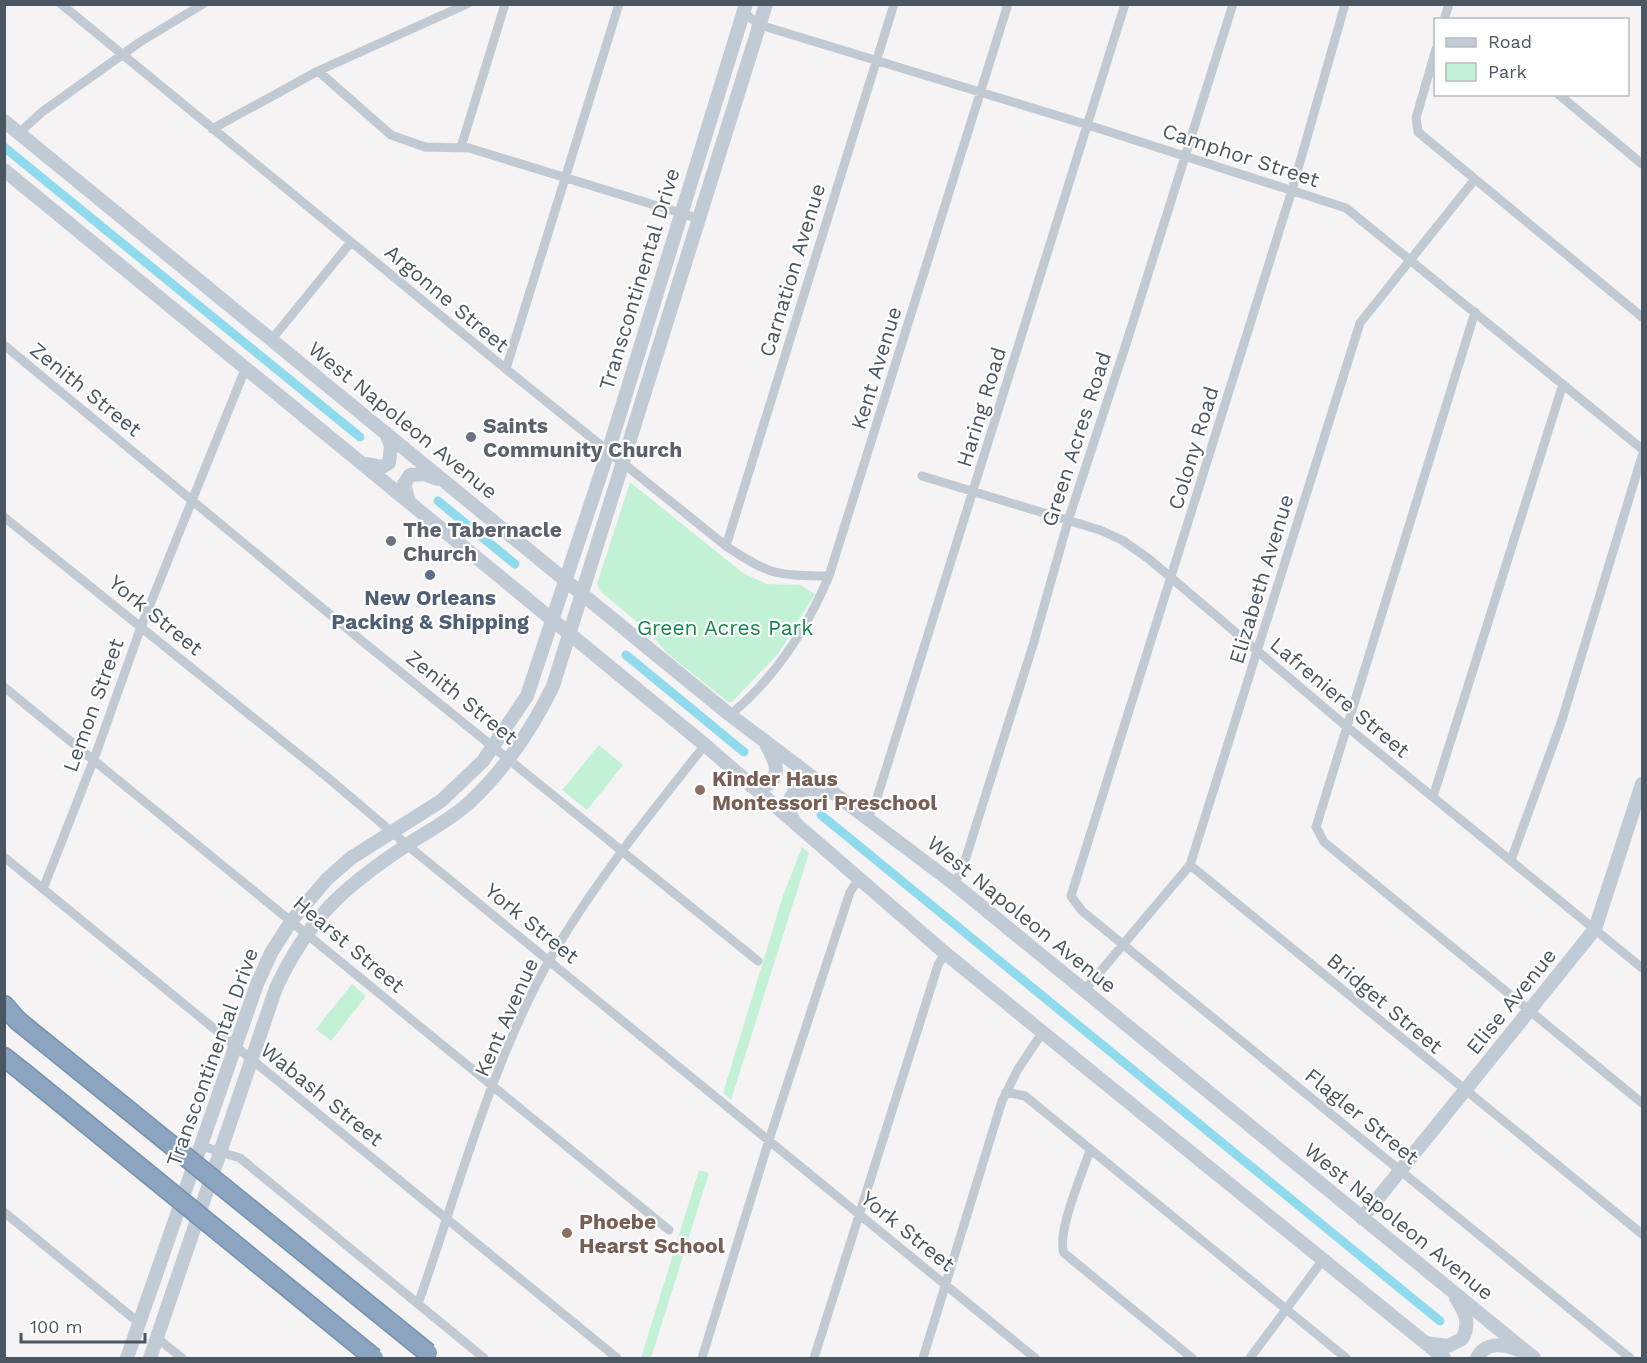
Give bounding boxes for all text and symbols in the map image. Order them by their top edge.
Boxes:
legend [1434,18,1629,96]
text: Road [1488,31,1532,52]
text: Park [1488,61,1527,82]
street label: Camphor Street [1159,118,1323,192]
street label: Transcontinental Drive [593,165,685,393]
street label: Carnation Avenue [754,180,830,360]
street label: Argonne Street [380,239,514,357]
street label: Kent Avenue [845,303,907,433]
street label: West Napoleon Avenue [303,336,503,504]
street label: Zenith Street [25,337,147,442]
street label: Haring Road [951,344,1011,470]
street label: Green Acres Road [1036,348,1116,530]
street label: Colony Road [1162,383,1224,513]
place label: Saints Community Church [483,413,682,462]
marker: Saints Community Church [464,430,478,444]
street label: Elizabeth Avenue [1223,491,1299,667]
place label: The Tabernacle Church [403,517,562,566]
marker: The Tabernacle Church [384,534,398,548]
marker: New Orleans Packing & Shipping [423,568,437,582]
street label: York Street [104,570,208,661]
place label: New Orleans Packing & Shipping [331,585,529,634]
park label: Green Acres Park [637,615,813,640]
street label: Lafreniere Street [1265,631,1415,763]
street label: Lemon Street [57,635,129,775]
street label: Zenith Street [401,645,523,750]
place label: Kinder Haus Montessori Preschool [712,766,937,815]
marker: Kinder Haus Montessori Preschool [693,783,707,797]
street label: West Napoleon Avenue [922,830,1122,998]
street label: York Street [480,878,584,969]
street label: Hearst Street [288,890,410,998]
street label: Elise Avenue [1461,943,1561,1059]
street label: Transcontinental Drive [161,944,263,1170]
street label: Bridget Street [1322,947,1448,1059]
street label: Kent Avenue [469,954,543,1080]
street label: Wabash Street [256,1037,389,1151]
street label: Flagler Street [1300,1062,1424,1170]
street label: West Napoleon Avenue [1299,1137,1499,1305]
street label: York Street [856,1186,960,1277]
place label: Phoebe Hearst School [579,1209,725,1258]
marker: Phoebe Hearst School [560,1226,574,1240]
scale bar [21,1306,146,1344]
text: 100 m [30,1316,83,1337]

